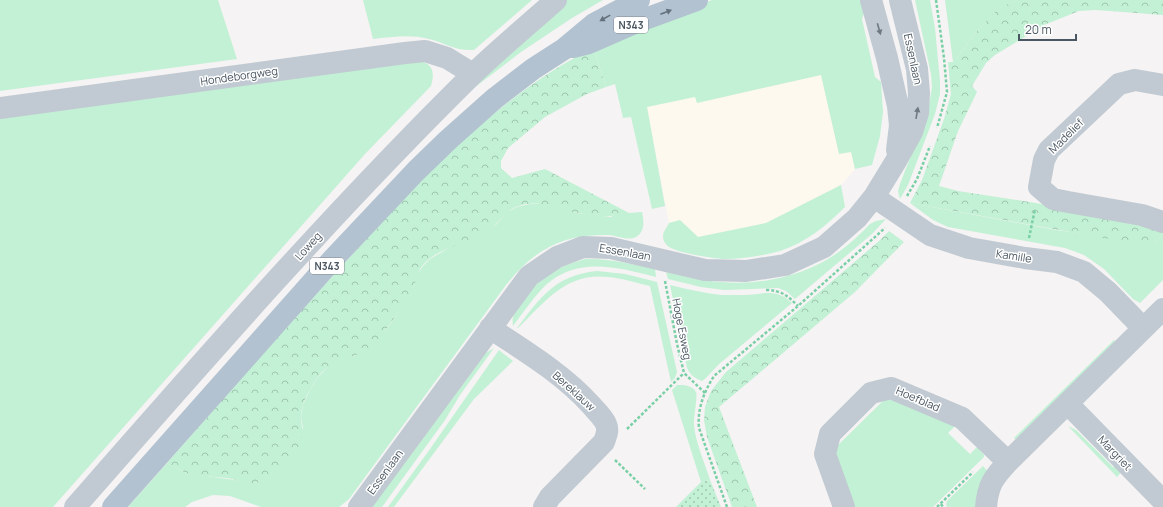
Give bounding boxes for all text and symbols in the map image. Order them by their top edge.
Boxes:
one-way arrow [660,8,672,14]
one-way arrow [599,15,611,22]
scale bar [1019,16,1076,42]
road number: N343 [614,17,648,33]
text: 20 m [1025,21,1052,38]
one-way arrow [876,23,882,35]
street label: Essenlaan [901,32,926,86]
street label: Hondeborgweg [199,63,279,88]
one-way arrow [914,107,920,119]
street label: Madelief [1045,115,1086,156]
street label: Loweg [291,228,324,263]
street label: Essenlaan [598,240,652,263]
street label: Kamille [995,245,1034,266]
road number: N343 [310,258,344,274]
street label: Hoge Esweg [669,297,696,361]
street label: Bereklauw [550,367,599,414]
street label: Hoefblad [894,383,942,415]
street label: Margriet [1095,432,1136,473]
street label: Essenlaan [363,446,406,497]

